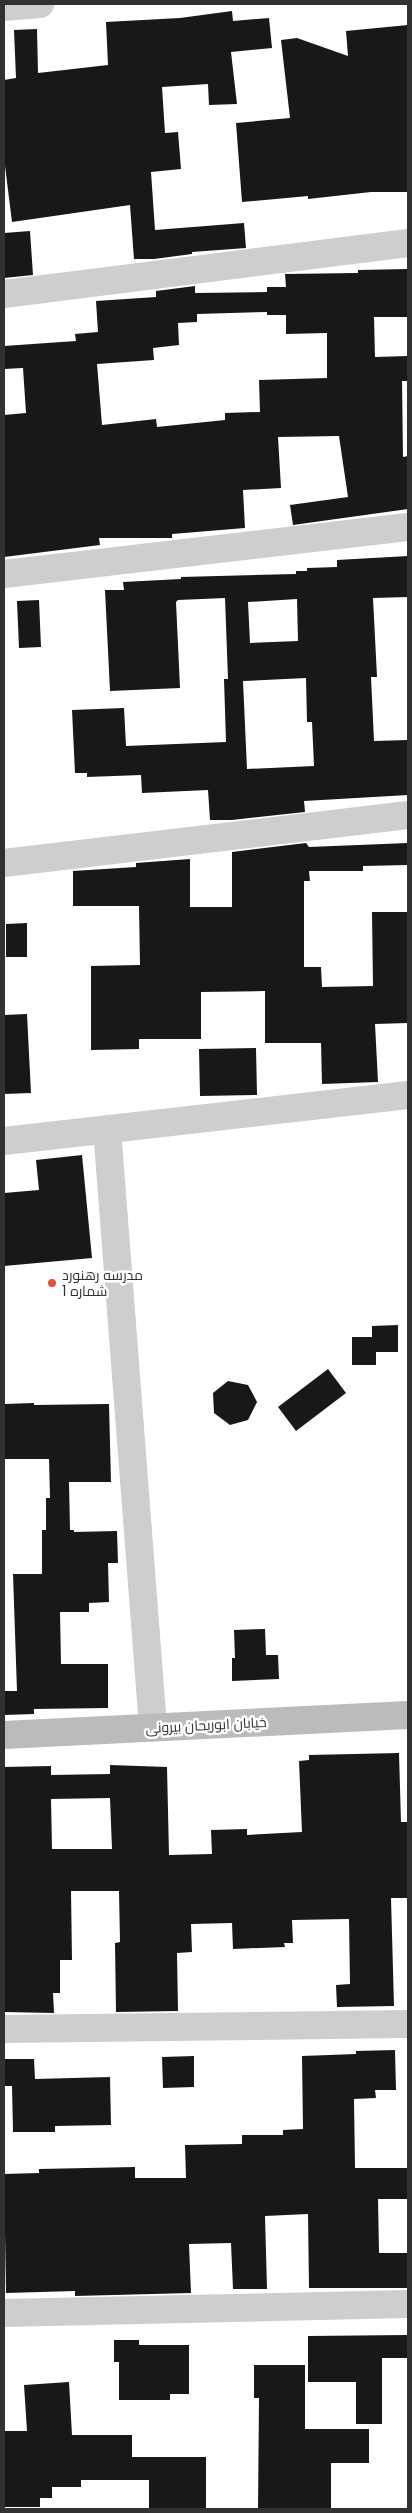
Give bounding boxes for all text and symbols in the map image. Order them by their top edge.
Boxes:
place label: مدرسه رهنورد شماره 1 [62,1265,143,1301]
marker: مدرسه رهنورد شماره 1 [46,1277,58,1289]
street label: خیابان ابوریحان بیرونی [145,1712,267,1738]

